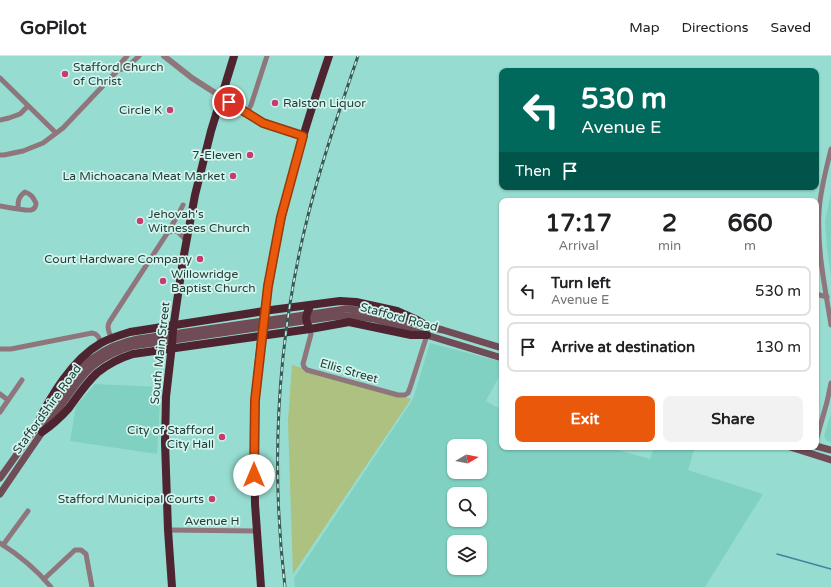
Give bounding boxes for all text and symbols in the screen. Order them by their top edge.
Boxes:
text: GoPilot [20,17,86,39]
text: Map [629,19,660,36]
text: Directions [682,19,749,36]
text: Saved [771,19,811,36]
place label: Stafford Church of Christ [73,60,164,88]
marker: Stafford Church of Christ [60,69,70,79]
text: 530 m [581,82,667,116]
icon: left [515,84,567,136]
pin [212,85,246,119]
icon: arrive [218,91,240,113]
place label: Ralston Liquor [283,96,366,110]
marker: Ralston Liquor [270,98,280,108]
place label: Circle K [119,103,162,117]
marker: Circle K [165,105,175,115]
text: Avenue E [581,116,662,138]
place label: 7-Eleven [192,148,242,162]
marker: 7-Eleven [245,150,255,160]
icon: arrive [559,160,581,182]
text: Then [515,162,551,180]
place label: La Michoacana Meat Market [62,169,225,183]
marker: La Michoacana Meat Market [228,171,238,181]
place label: Jehovah's Witnesses Church [148,207,250,235]
text: 17:17 [545,209,612,238]
text: 2 [662,209,677,238]
text: 660 [727,209,773,238]
marker: Jehovah's Witnesses Church [135,216,145,226]
text: Arrival [558,238,599,254]
text: min [658,238,681,254]
text: m [744,238,756,254]
place label: Court Hardware Company [44,252,193,266]
marker: Court Hardware Company [195,254,205,264]
place label: Willowridge Baptist Church [171,267,256,295]
text: Turn left [551,274,611,292]
marker: Willowridge Baptist Church [158,276,168,286]
icon: left [517,280,539,302]
text: 530 m [755,282,801,300]
text: Avenue E [551,292,609,308]
street label: Stafford Road [359,300,439,334]
street label: South Main Street [148,301,172,405]
icon: arrive [517,336,539,358]
text: Arrive at destination [551,338,695,356]
text: 130 m [755,338,801,356]
street label: Ellis Street [318,356,380,386]
street label: Staffordshire Road [10,362,84,456]
button: Exit [515,396,655,442]
button: Share [663,396,803,442]
place label: City of Stafford City Hall [127,423,214,451]
marker: City of Stafford City Hall [217,432,227,442]
north arrow [447,439,487,479]
map controls [447,439,487,575]
position arrow [233,454,275,496]
button: search [447,487,487,527]
place label: Stafford Municipal Courts [58,492,204,506]
marker: Stafford Municipal Courts [207,494,217,504]
street label: Avenue H [184,514,240,528]
button: layers [447,535,487,575]

